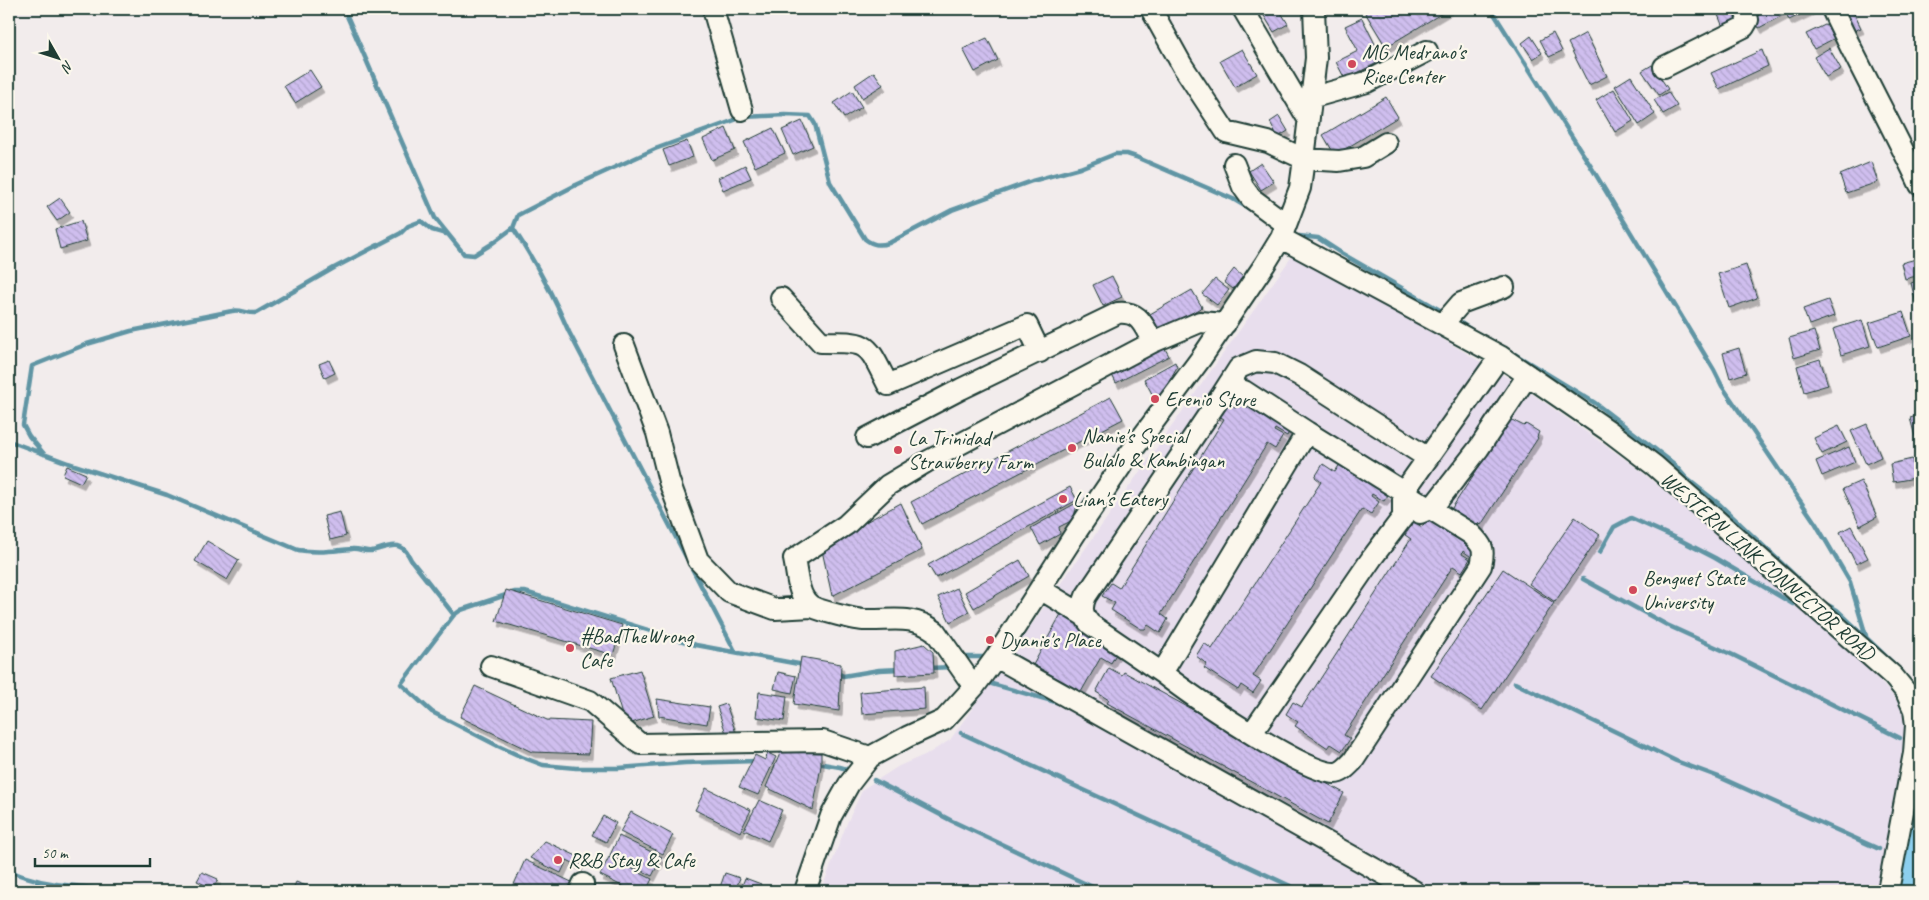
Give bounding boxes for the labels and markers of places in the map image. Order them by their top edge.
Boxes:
place label: MG Medrano's Rice Center [1362,39,1467,89]
marker: MG Medrano's Rice Center [1346,58,1358,70]
place label: Erenio Store [1165,386,1256,412]
marker: Erenio Store [1149,393,1161,405]
place label: Nanie's Special Bulalo & Kambingan [1082,423,1225,473]
place label: La Trinidad Strawberry Farm [908,425,1035,475]
marker: Nanie's Special Bulalo & Kambingan [1066,442,1078,454]
marker: La Trinidad Strawberry Farm [892,444,904,456]
place label: Lian's Eatery [1073,486,1169,512]
marker: Lian's Eatery [1057,493,1069,505]
place label: Benguet State University [1643,565,1746,615]
marker: Benguet State University [1627,584,1639,596]
place label: #BadTheWrong Cafe [580,623,695,673]
place label: Dyanie's Place [1000,627,1102,653]
marker: Dyanie's Place [984,634,996,646]
marker: #BadTheWrong Cafe [564,642,576,654]
place label: R&B Stay & Cafe [568,847,696,873]
marker: R&B Stay & Cafe [552,854,564,866]

